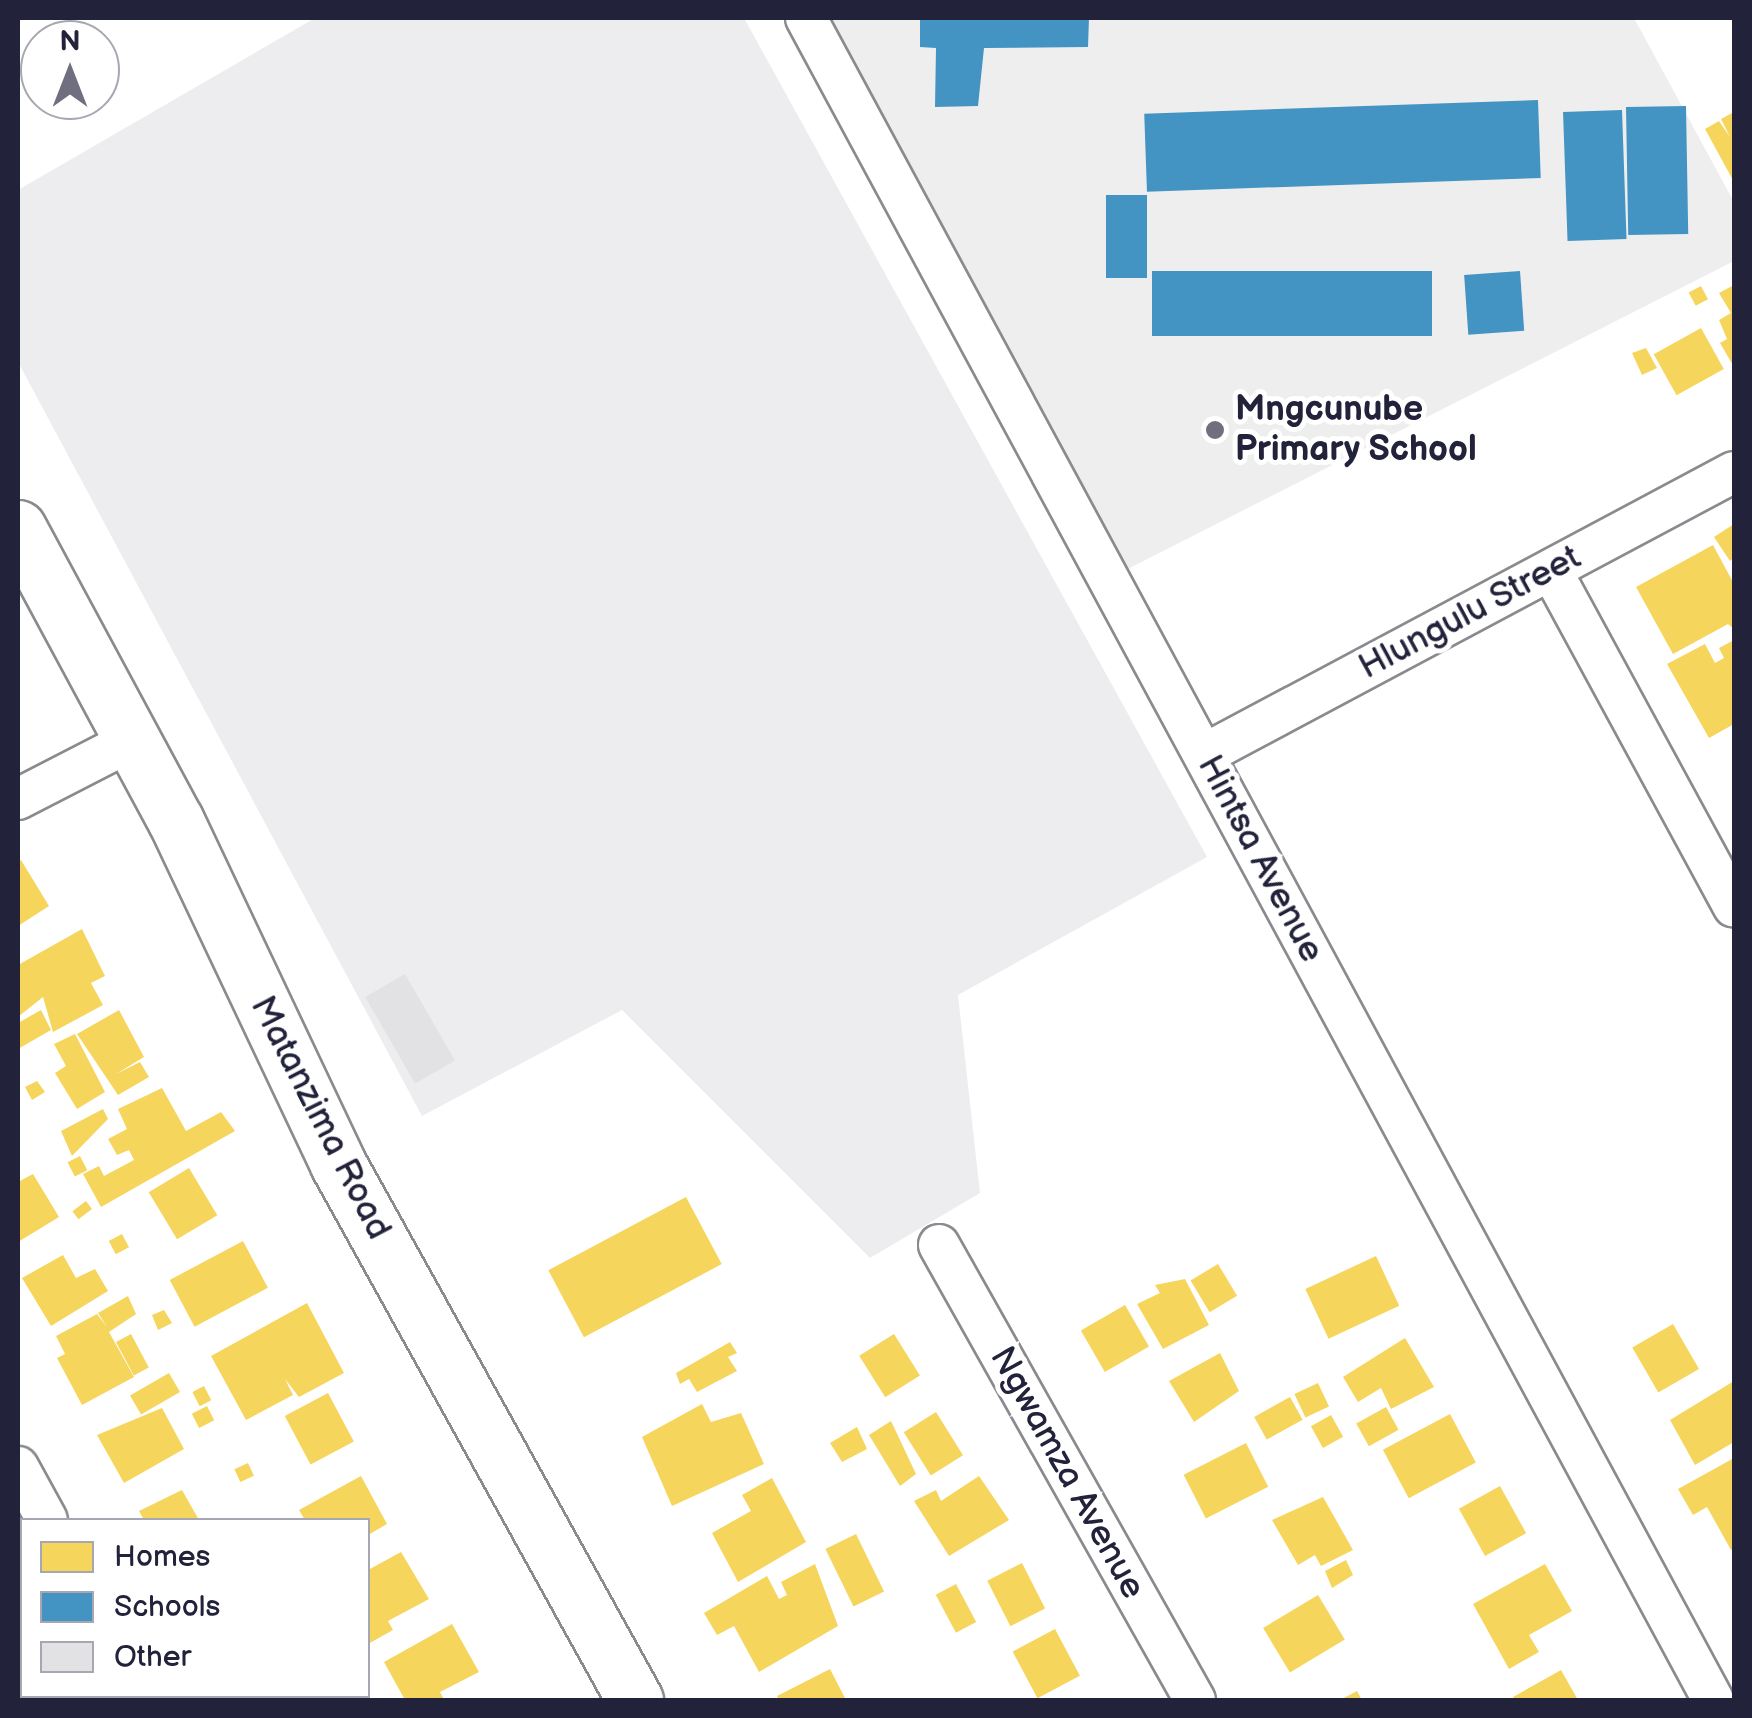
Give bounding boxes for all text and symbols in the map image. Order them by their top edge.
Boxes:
north arrow [20,20,120,120]
text: N [59,25,81,58]
place label: Mngcunube Primary School [1235,389,1478,471]
marker: Mngcunube Primary School [1204,419,1226,441]
street label: Hlungulu Street [1352,537,1588,689]
street label: Hintsa Avenue [1188,749,1332,969]
street label: Matanzima Road [241,990,399,1246]
street label: Ngwamza Avenue [980,1340,1154,1606]
legend [20,1518,370,1698]
text: Homes [114,1539,210,1575]
text: Schools [114,1589,220,1625]
text: Other [114,1639,191,1675]

